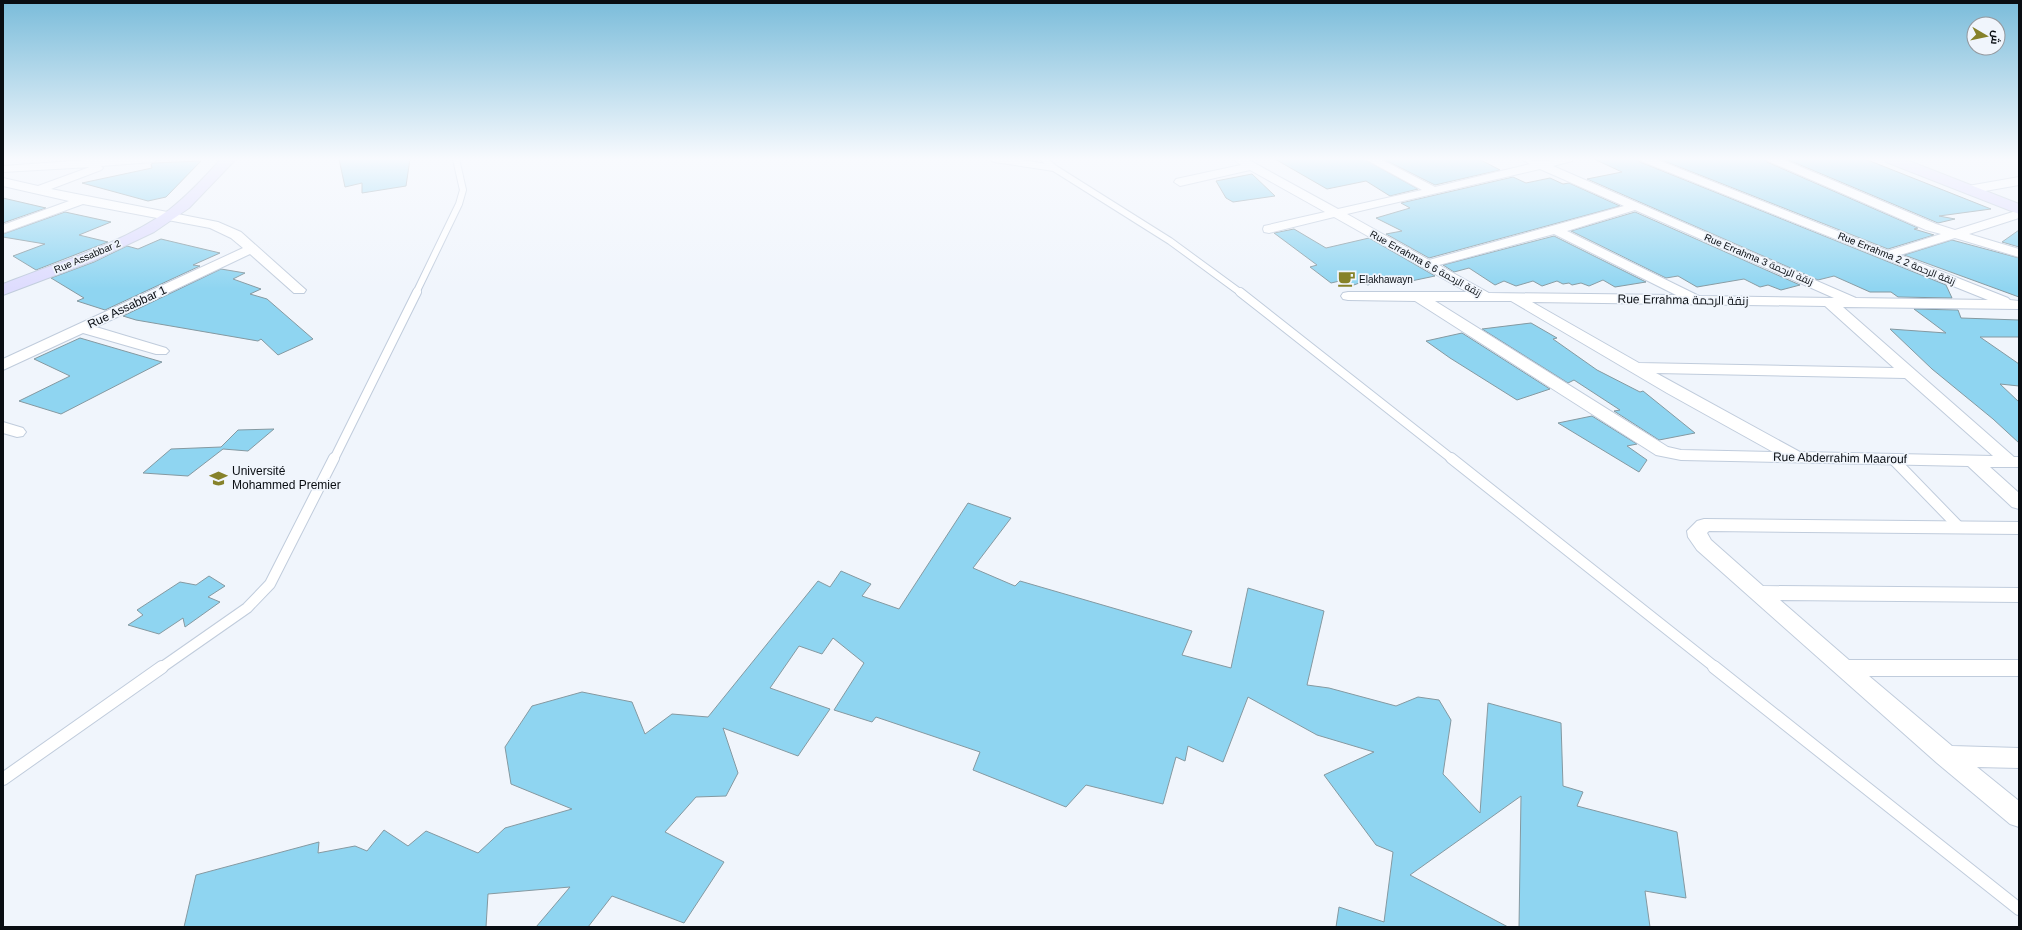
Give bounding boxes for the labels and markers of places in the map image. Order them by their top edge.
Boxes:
cafe icon: Elakhawayn [1336,269,1356,289]
place label: Elakhawayn [1359,274,1413,285]
place label: Université Mohammed Premier [232,464,341,492]
school or university icon: Université Mohammed Premier [209,468,229,488]

